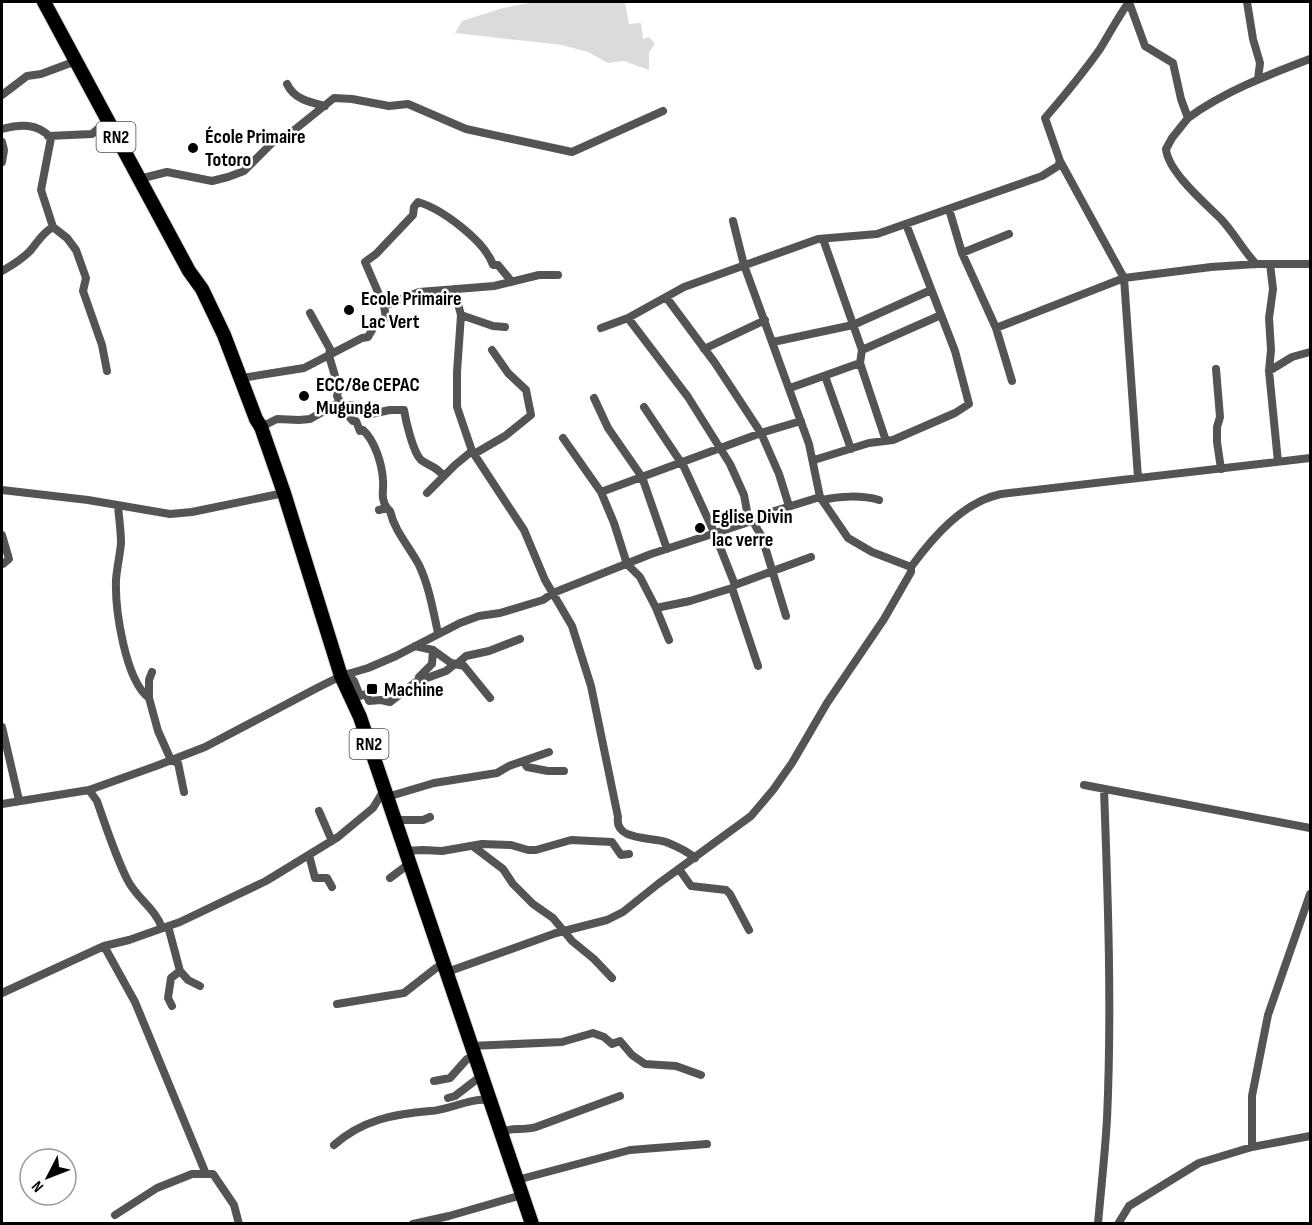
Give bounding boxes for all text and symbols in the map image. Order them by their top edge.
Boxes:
road number: RN2 [96,122,136,152]
place label: École Primaire Totoro [205,125,306,172]
marker: École Primaire Totoro [186,141,200,155]
place label: Ecole Primaire Lac Vert [361,287,462,334]
marker: Ecole Primaire Lac Vert [342,303,356,317]
place label: ECC/8e CEPAC Mugunga [316,373,420,420]
marker: ECC/8e CEPAC Mugunga [297,389,311,403]
place label: Eglise Divin lac verre [712,505,793,552]
marker: Eglise Divin lac verre [693,521,707,535]
place label: Machine [384,678,444,702]
marker: Machine [365,682,379,696]
road number: RN2 [350,729,388,759]
north arrow [18,1147,78,1207]
text: N [28,1177,48,1196]

